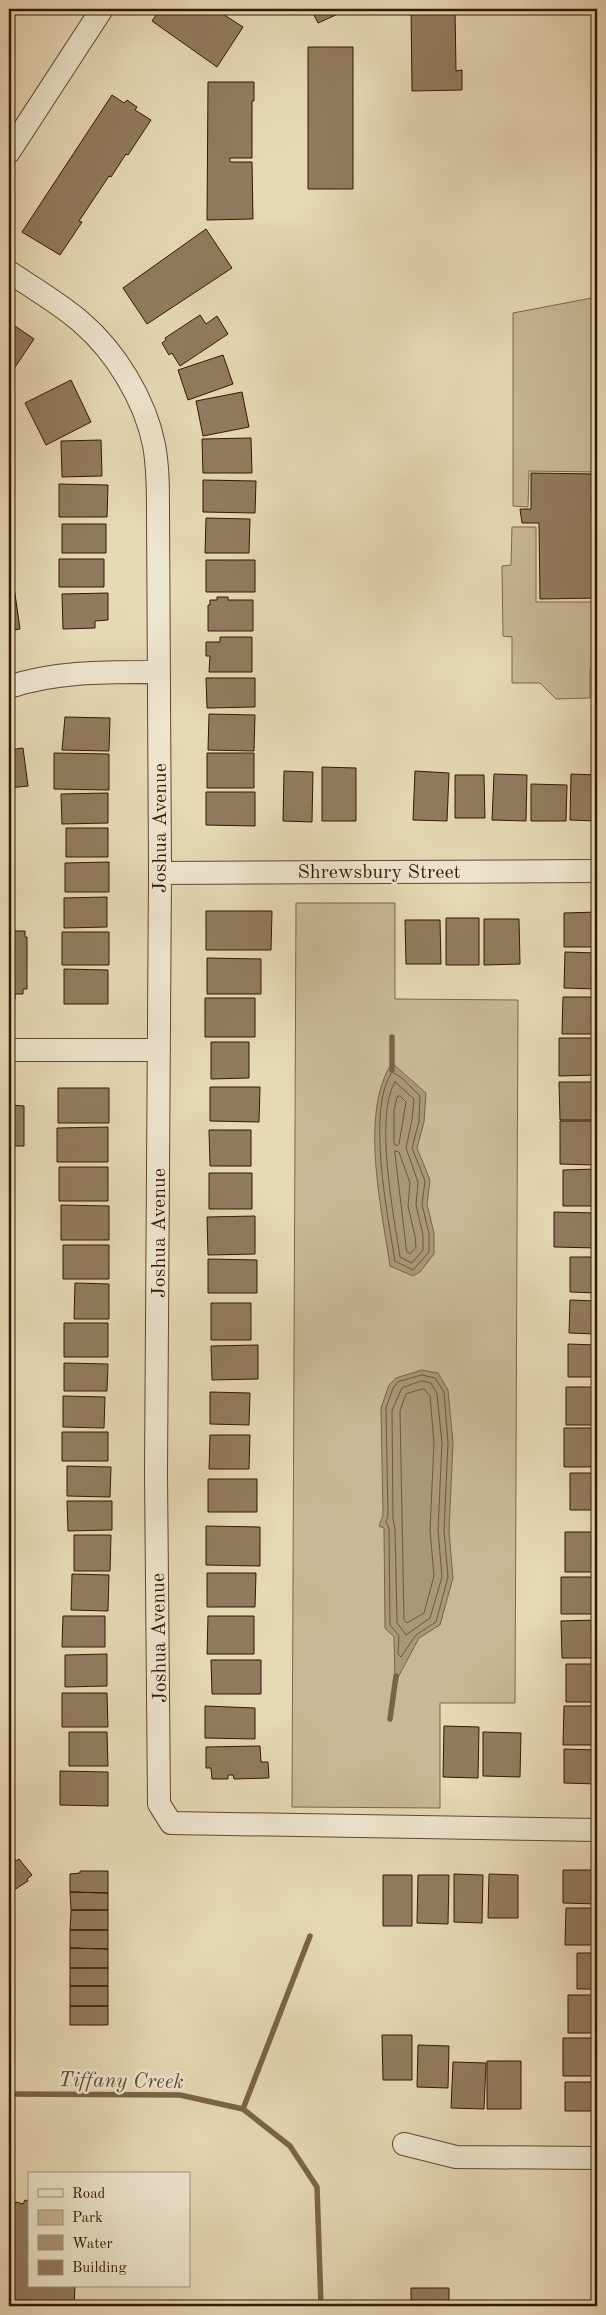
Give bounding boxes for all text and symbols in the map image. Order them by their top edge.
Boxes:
street label: Joshua Avenue [151,763,171,893]
street label: Shrewsbury Street [297,863,461,883]
street label: Joshua Avenue [150,1168,170,1298]
street label: Joshua Avenue [149,1573,171,1703]
water label: Tiffany Creek [58,2070,184,2093]
legend [28,2172,190,2288]
text: Road [72,2187,106,2202]
text: Park [72,2211,103,2226]
text: Water [72,2237,113,2252]
text: Building [72,2261,127,2276]

